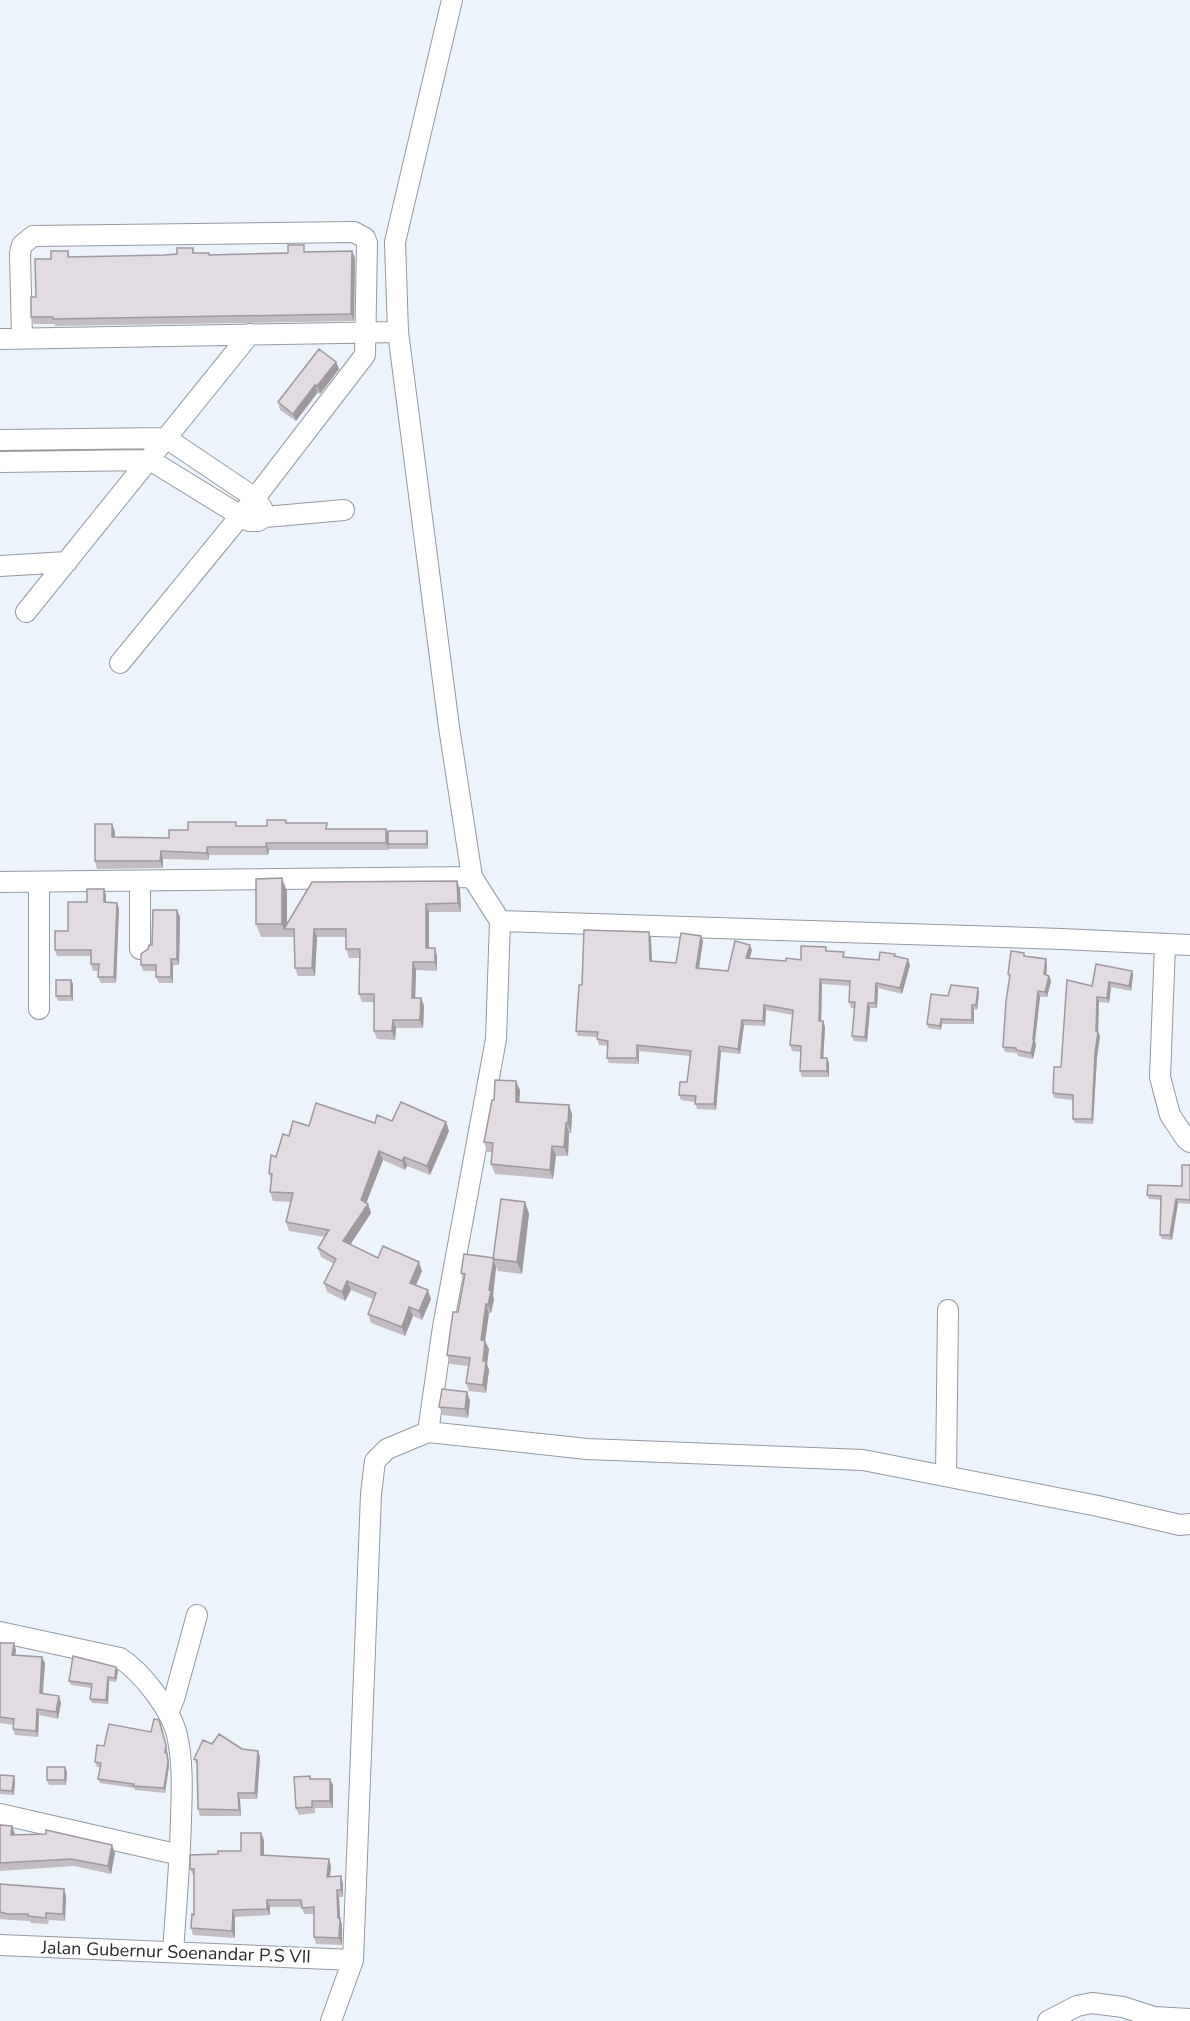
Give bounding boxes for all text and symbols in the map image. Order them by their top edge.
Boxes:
street label: Jalan Gubernur Soenandar P.S VII [40,1935,311,1969]

